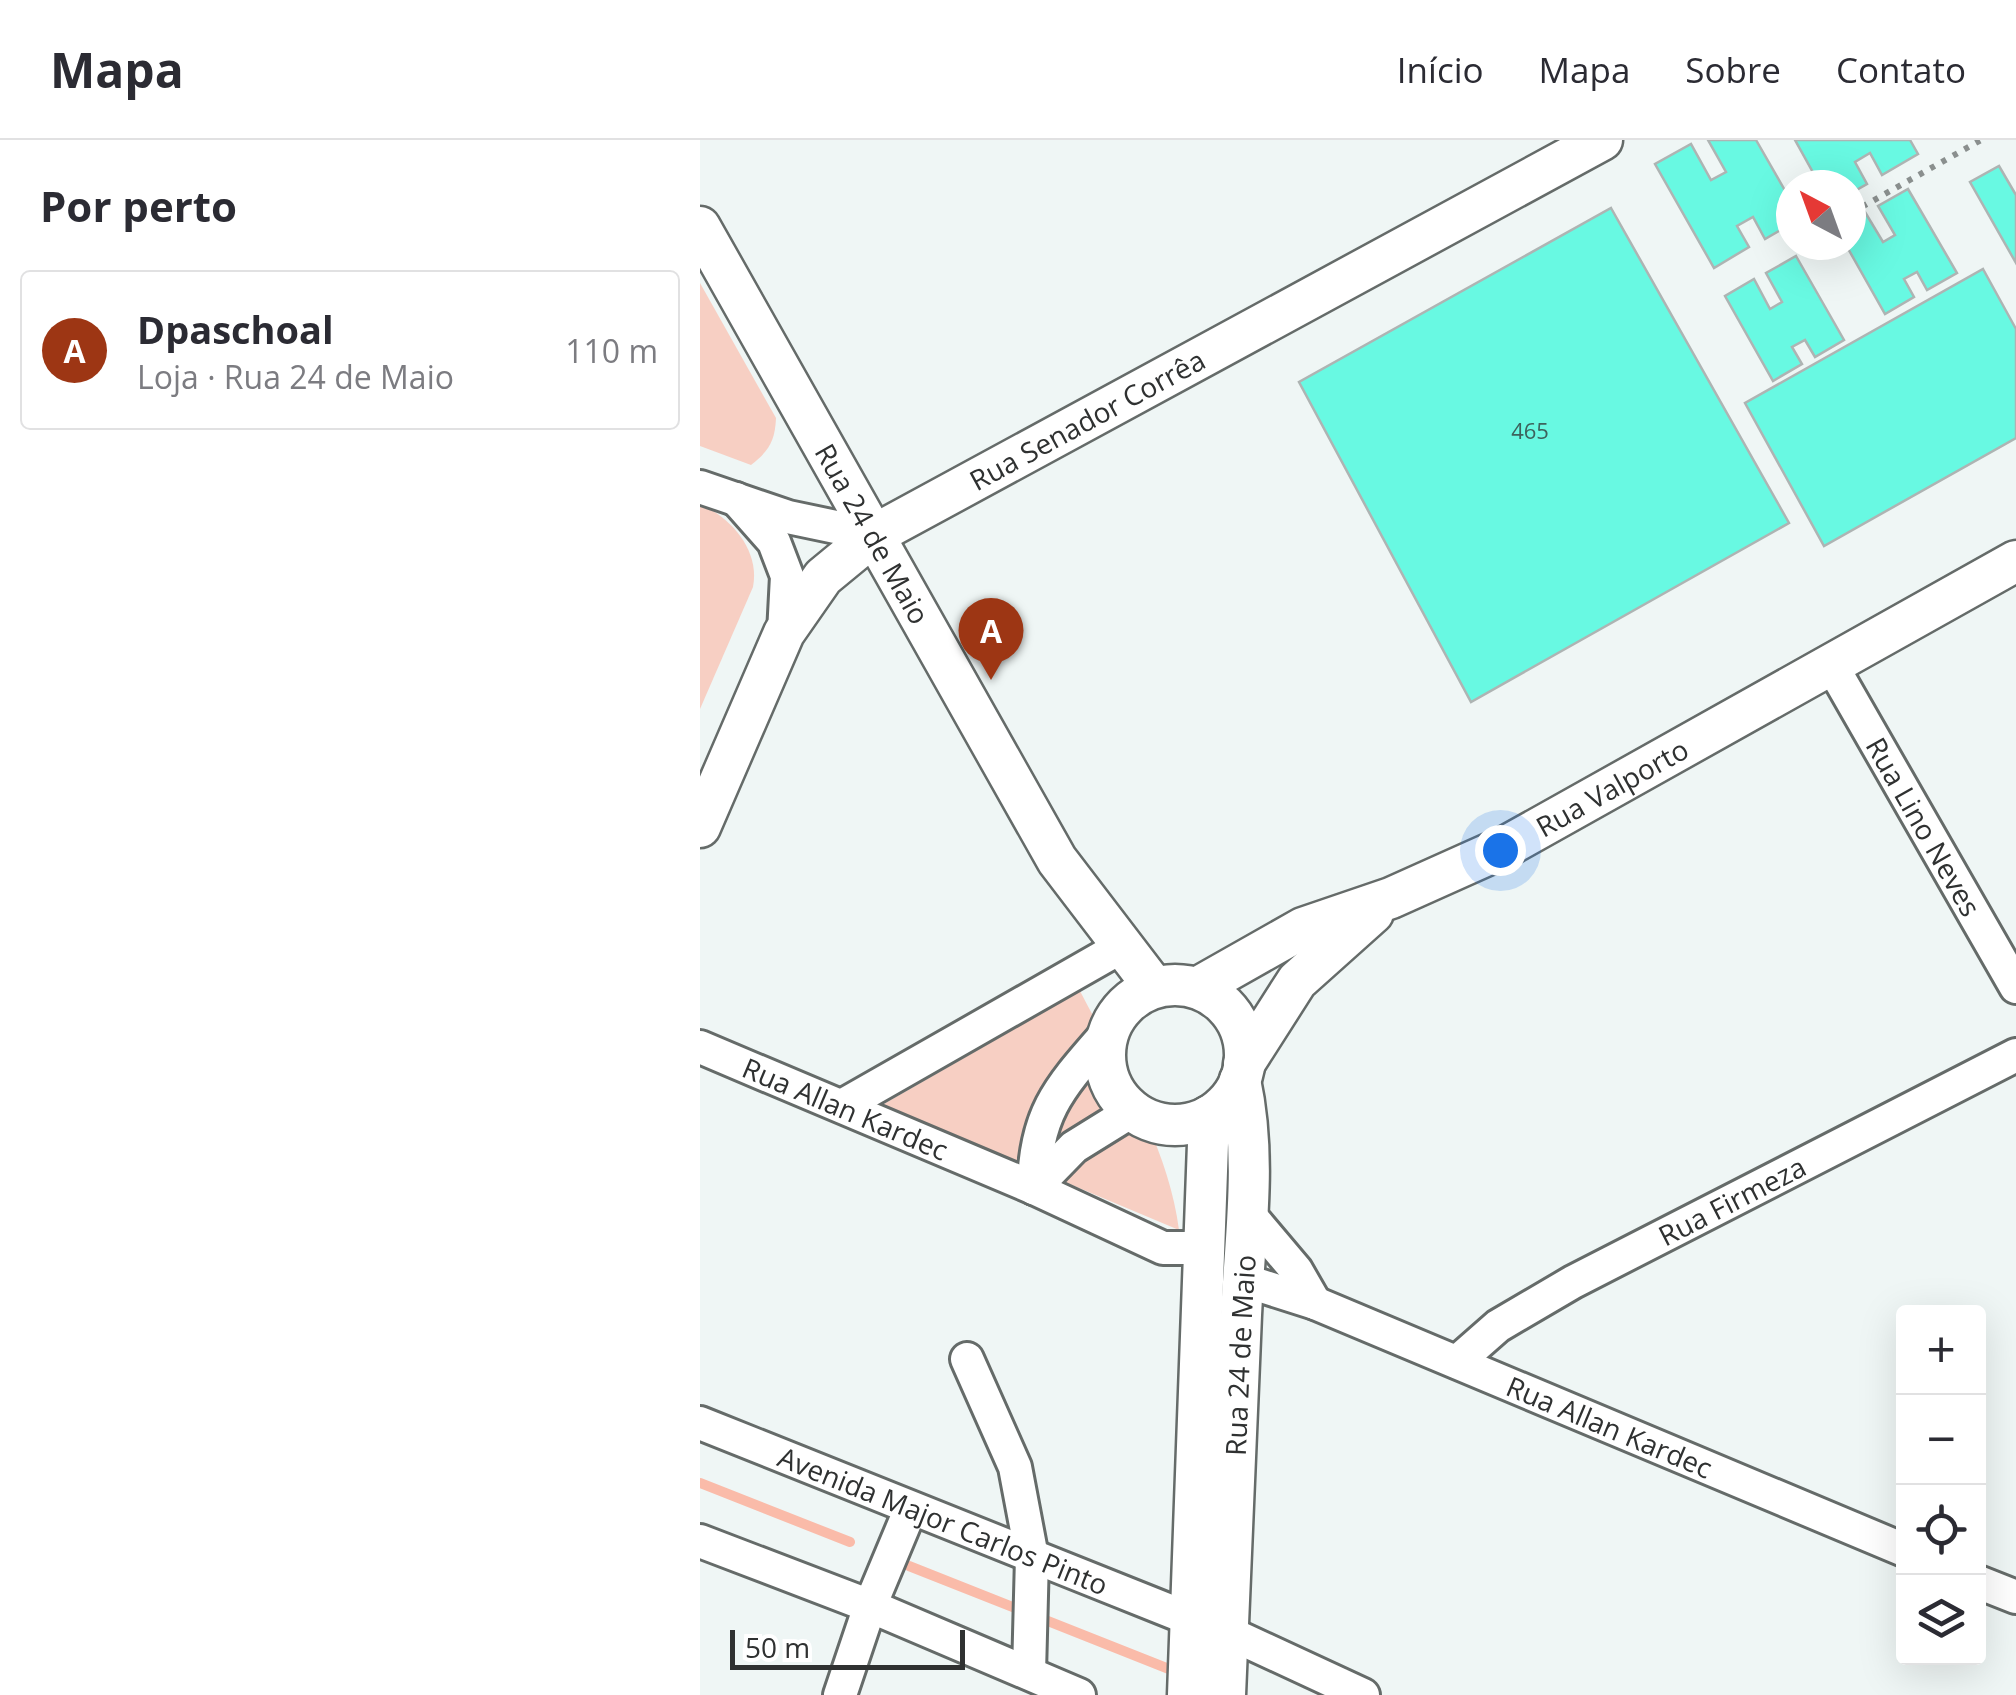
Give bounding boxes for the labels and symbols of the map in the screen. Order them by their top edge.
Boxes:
north arrow [1776,170,1866,260]
street label: Rua Senador Corrêa [963,340,1211,499]
house number: 465 [1511,415,1549,445]
street label: Rua 24 de Maio [807,437,939,631]
pin: A [958,598,1024,680]
street label: Rua Valporto [1529,729,1695,845]
street label: Rua Lino Neves [1858,730,1990,923]
your location [1475,825,1526,876]
street label: Rua Allan Kardec [737,1048,954,1169]
street label: Rua Firmeza [1652,1147,1812,1254]
street label: Rua 24 de Maio [1216,1253,1264,1457]
street label: Rua Allan Kardec [1501,1367,1718,1487]
street label: Avenida Major Carlos Pinto [773,1437,1114,1603]
scale bar [730,1625,965,1670]

